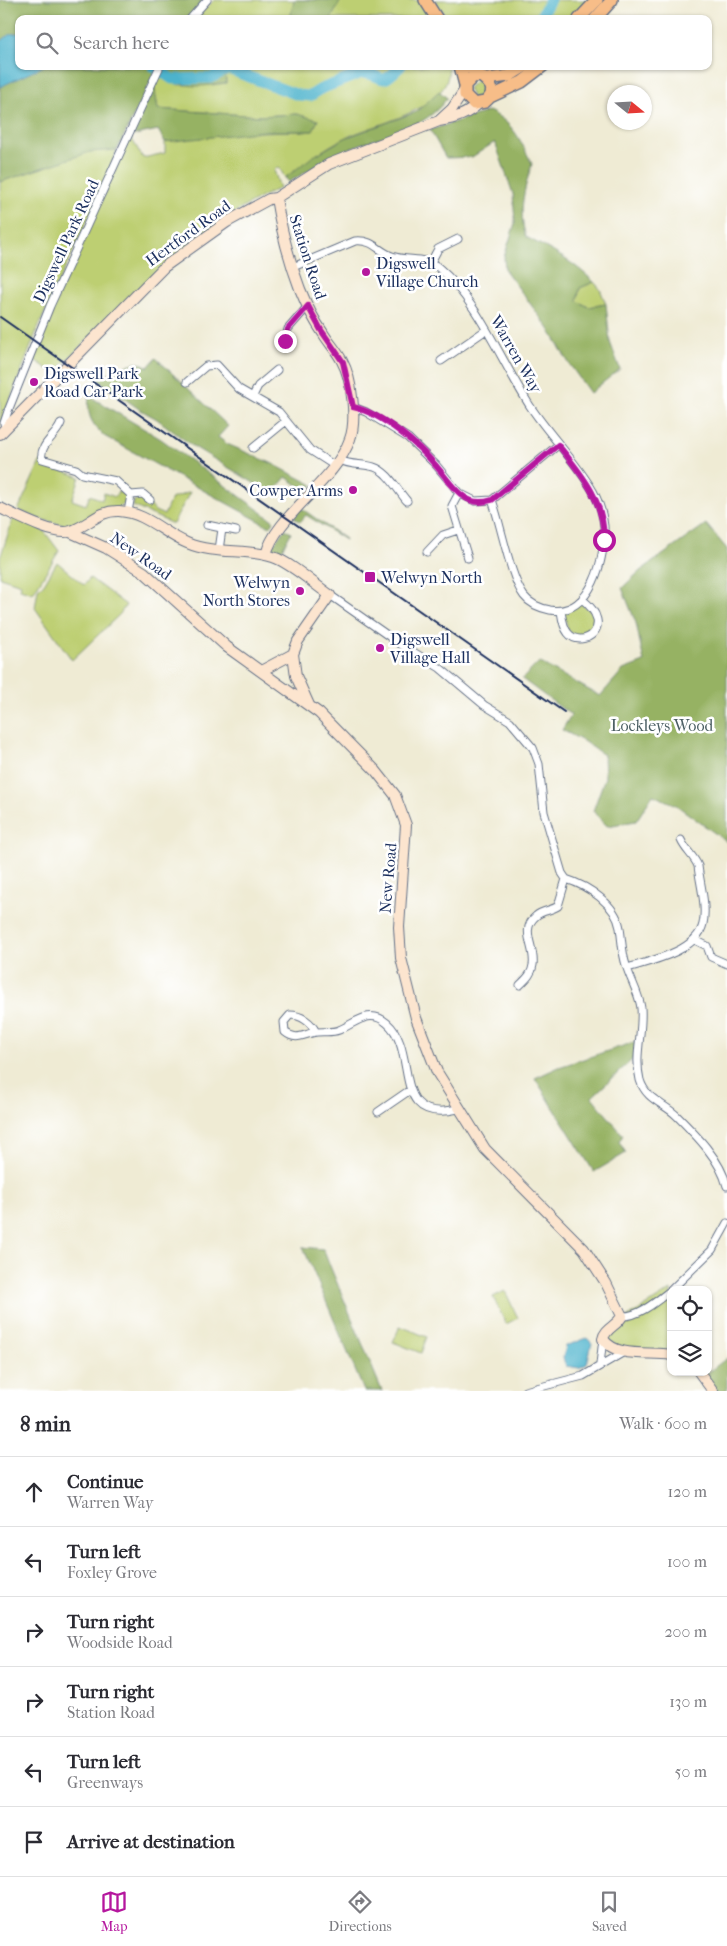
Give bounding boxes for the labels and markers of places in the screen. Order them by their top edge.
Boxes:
place label: Digswell Village Church [375,254,479,291]
marker: Digswell Village Church [360,266,372,278]
place label: Digswell Park Road Car Park [44,364,144,401]
marker: Digswell Park Road Car Park [28,376,40,388]
place label: Cowper Arms [249,481,343,500]
marker: Cowper Arms [347,484,359,496]
place label: Welwyn North [380,568,482,587]
marker: Welwyn North [363,570,377,584]
place label: Welwyn North Stores [203,573,291,610]
marker: Welwyn North Stores [294,585,306,597]
place label: Digswell Village Hall [389,630,471,667]
marker: Digswell Village Hall [374,642,386,654]

